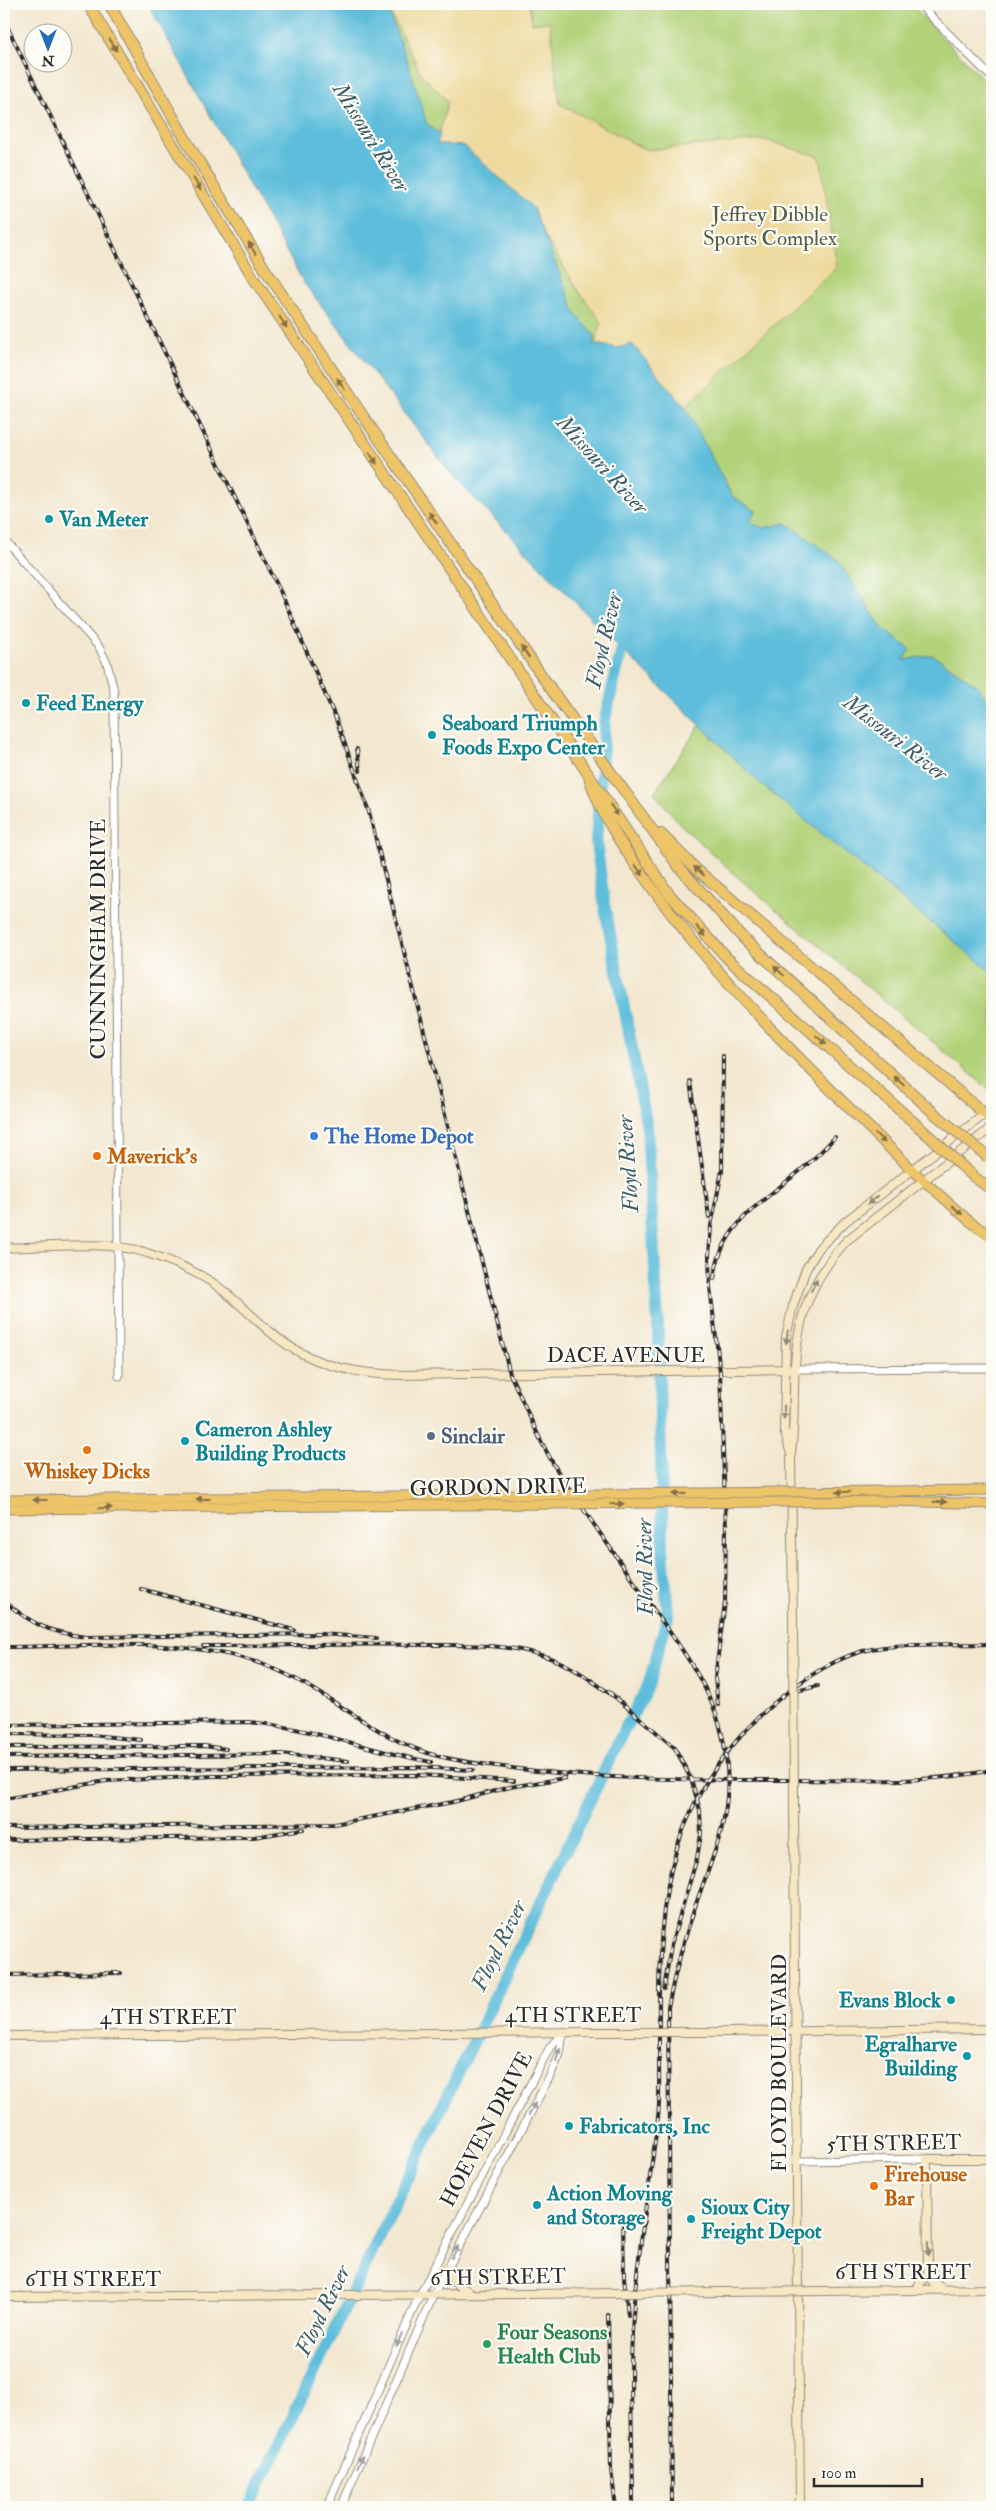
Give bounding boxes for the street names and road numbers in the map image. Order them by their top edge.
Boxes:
street label: CUNNINGHAM DRIVE [85,819,112,1059]
street label: DACE AVENUE [547,1342,705,1369]
street label: GORDON DRIVE [409,1472,587,1503]
street label: FLOYD BOULEVARD [766,1954,793,2172]
street label: 4TH STREET [505,2002,642,2029]
street label: 4TH STREET [100,2004,237,2031]
street label: HOEVEN DRIVE [434,2047,539,2212]
street label: 5TH STREET [826,2129,962,2158]
street label: 6TH STREET [835,2259,971,2286]
street label: 6TH STREET [430,2263,567,2292]
street label: 6TH STREET [25,2266,161,2293]

